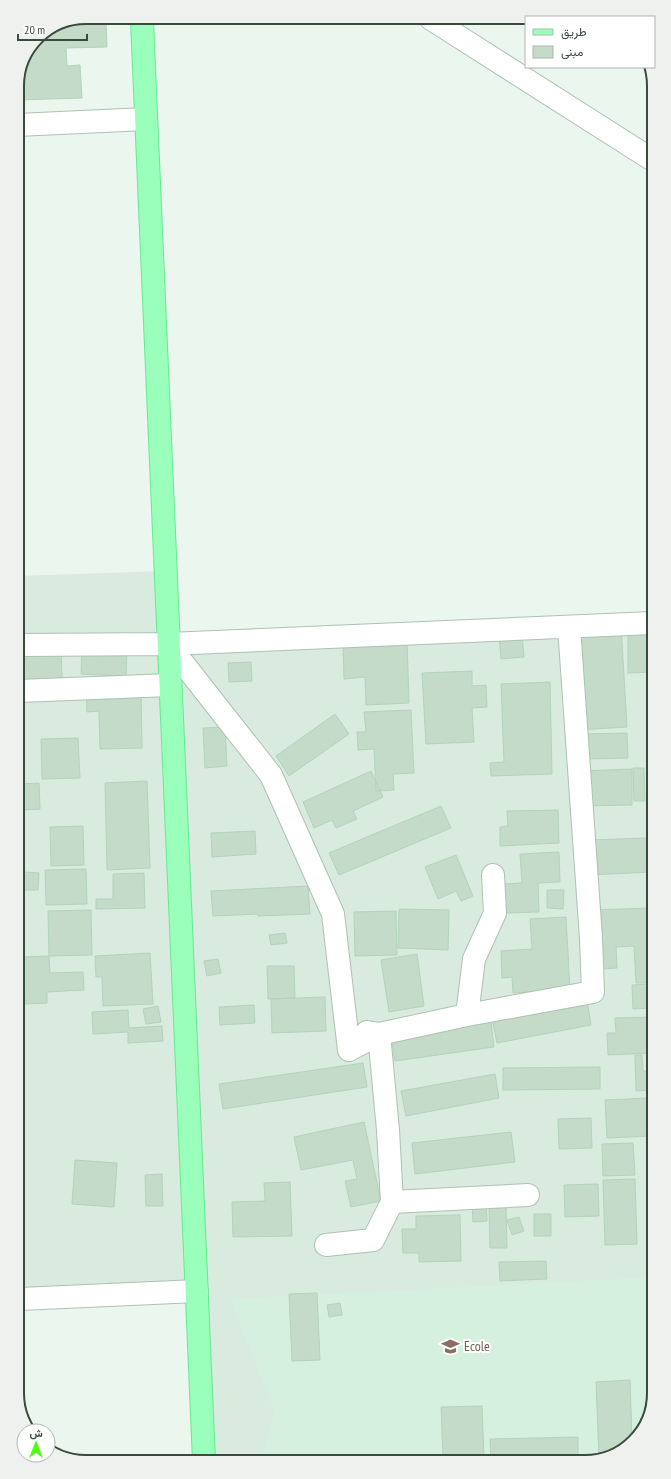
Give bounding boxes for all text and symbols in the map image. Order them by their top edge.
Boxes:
scale bar [18,16,87,42]
legend [525,16,655,68]
text: 20 m [24,22,45,37]
text: طريق [561,24,587,40]
text: مبنى [561,44,583,60]
school or university icon: Ecole [441,1336,461,1356]
place label: Ecole [464,1337,490,1355]
north arrow [16,1423,56,1463]
text: ش [29,1426,43,1440]

